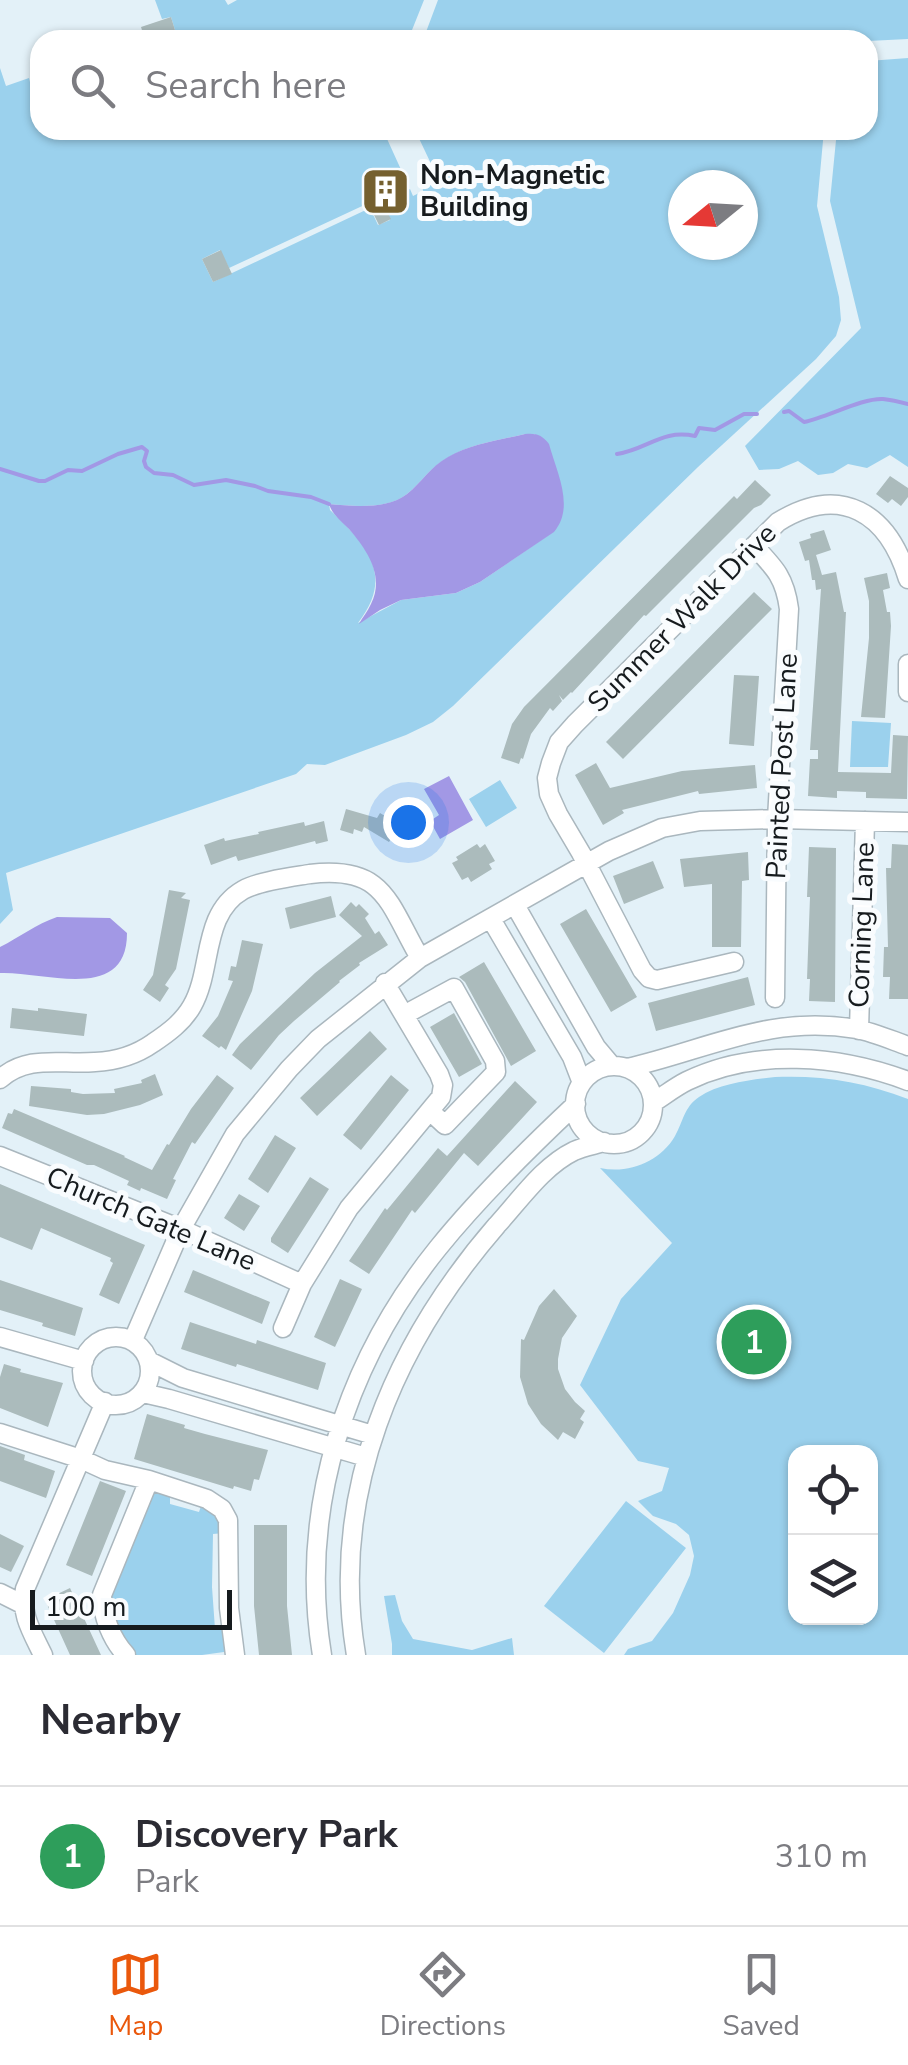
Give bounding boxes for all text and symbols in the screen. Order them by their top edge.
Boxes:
search box [30,30,878,140]
icon: search [65,58,120,113]
text: Search here [145,60,346,111]
place label: Non-Magnetic Building [420,156,605,226]
building icon: Non-Magnetic Building [359,165,411,217]
north arrow [668,170,758,260]
street label: Summer Walk Drive [579,515,785,721]
street label: Painted Post Lane [757,652,807,880]
your location [383,797,434,848]
street label: Corning Lane [840,841,884,1009]
street label: Church Gate Lane [40,1158,262,1280]
pin: 1 [722,1304,786,1380]
map controls [788,1445,878,1625]
button: locate [788,1445,878,1535]
button: layers [788,1535,878,1625]
scale bar [30,1585,232,1630]
text: 100 m [45,1588,127,1626]
text: Nearby [40,1692,181,1749]
text: Discovery Park [135,1809,398,1860]
text: 1 [63,1835,82,1878]
text: 310 m [775,1835,868,1878]
text: Park [135,1860,199,1903]
tab: Map [108,1947,163,2045]
tab: Directions [380,1947,506,2045]
tab: Saved [722,1947,800,2045]

